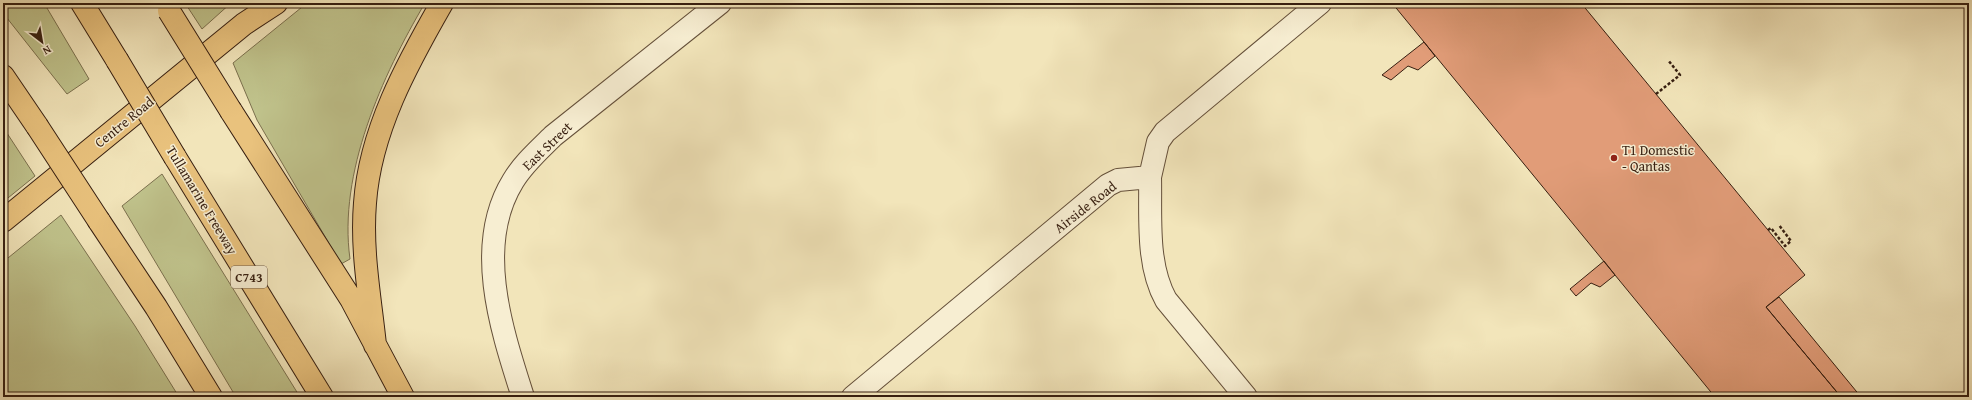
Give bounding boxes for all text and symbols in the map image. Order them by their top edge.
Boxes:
north arrow [22,22,62,62]
text: N [39,42,54,60]
street label: Centre Road [90,91,158,152]
street label: East Street [518,117,577,175]
place label: T1 Domestic - Qantas [1622,140,1694,176]
street label: Tullamarine Freeway [161,142,243,258]
marker: T1 Domestic - Qantas [1609,153,1619,163]
street label: Airside Road [1050,176,1121,238]
road number: C743 [231,266,267,288]

